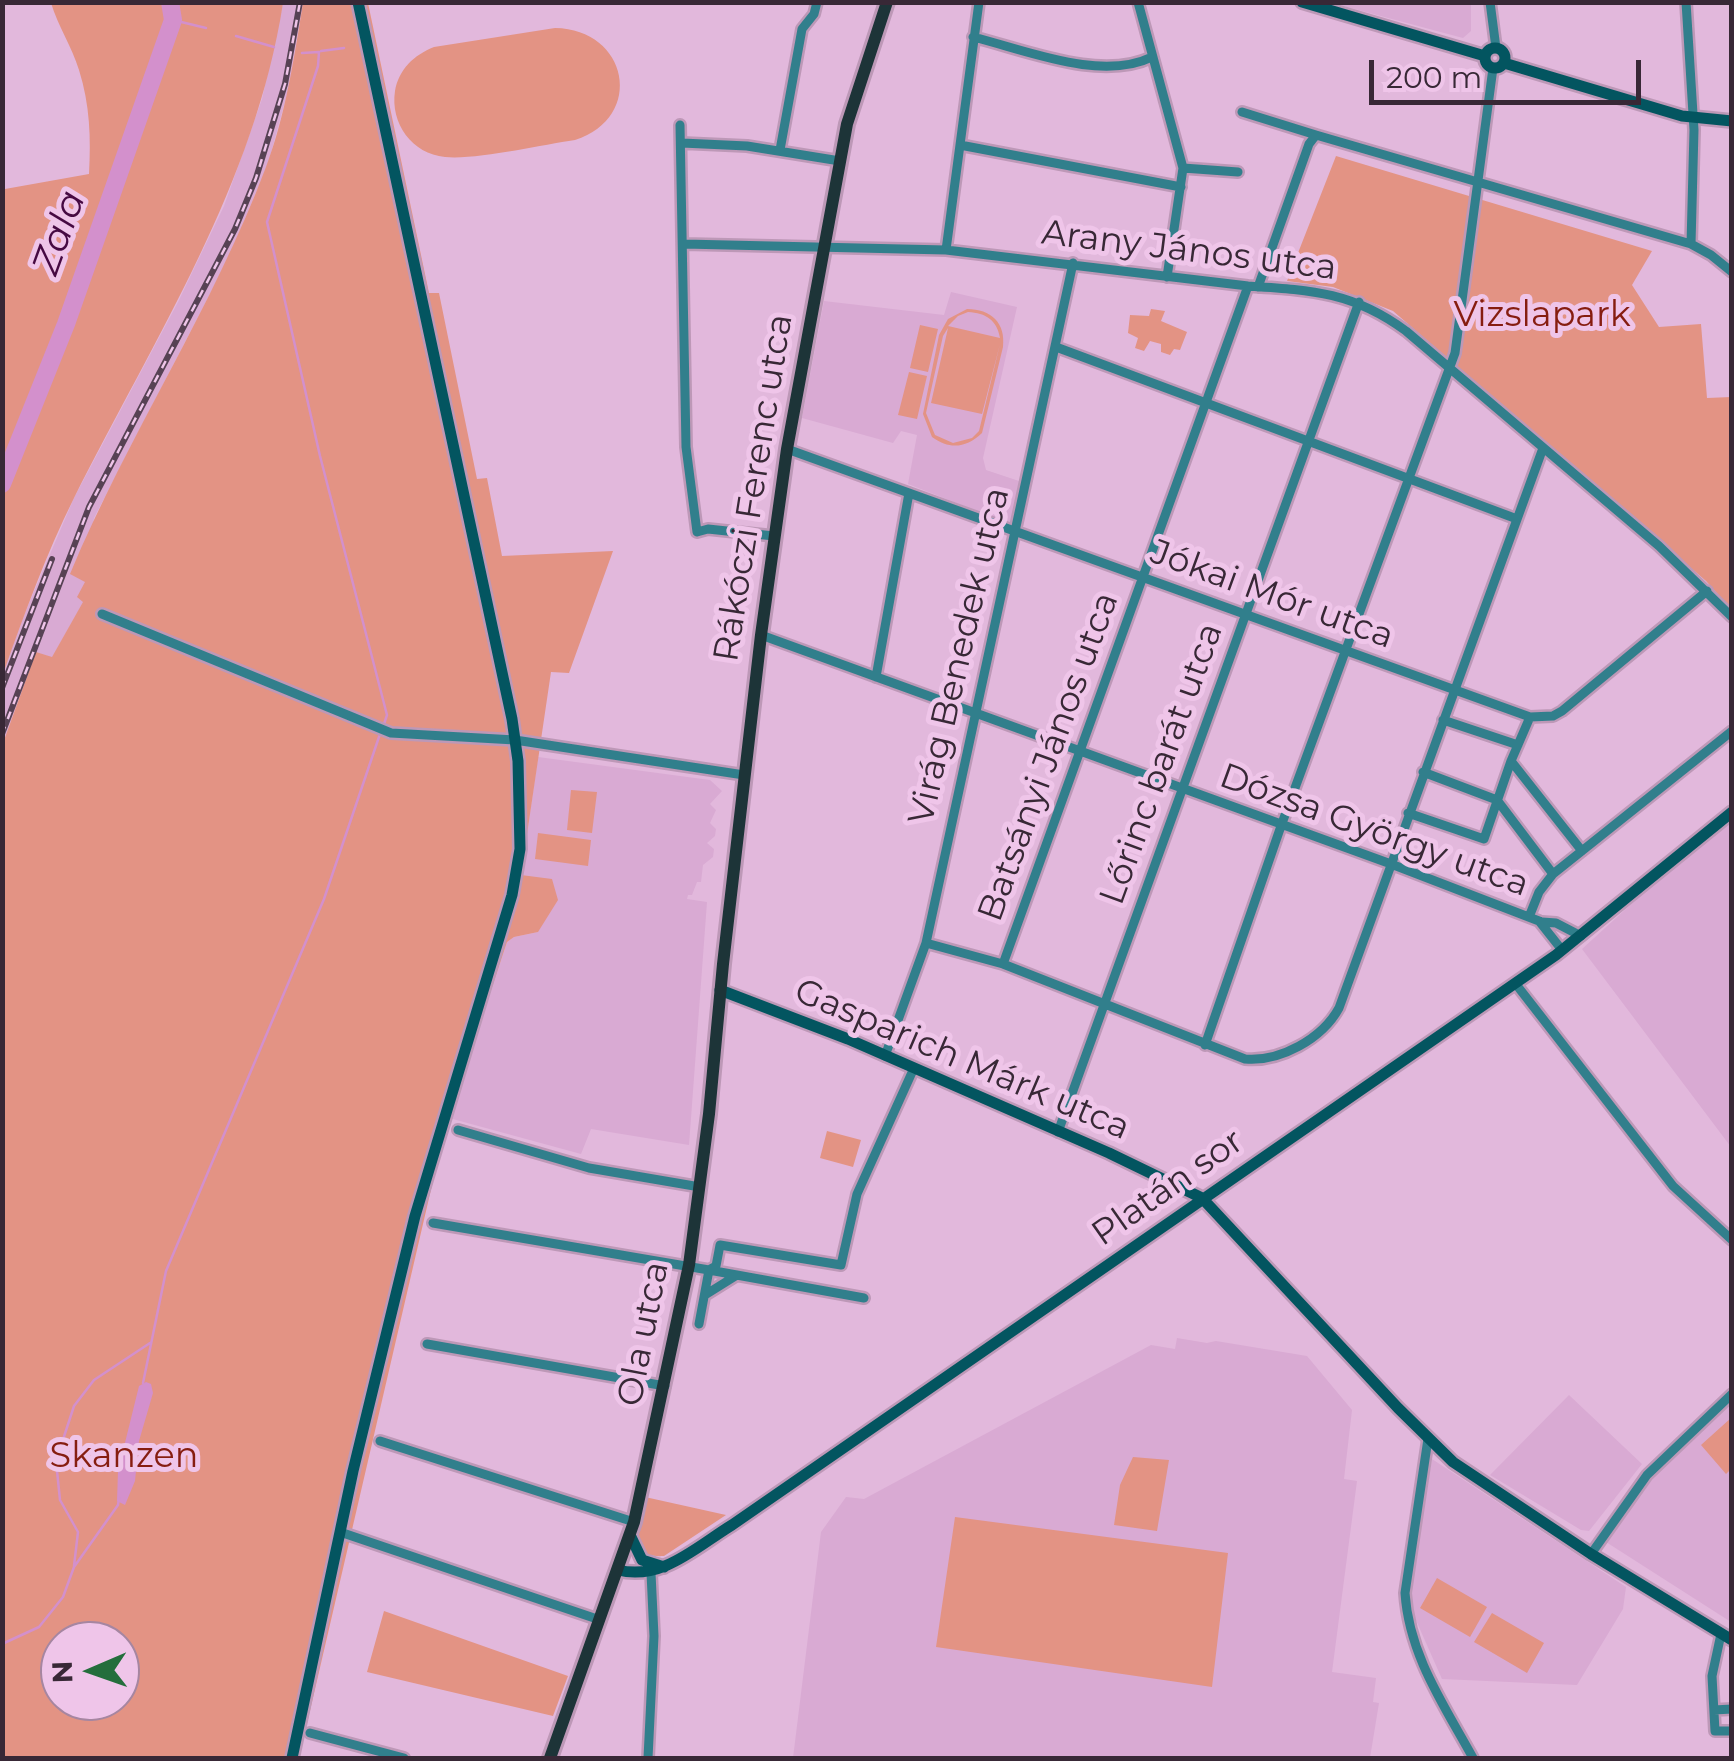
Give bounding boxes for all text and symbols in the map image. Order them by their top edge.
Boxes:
scale bar [1374,40,1646,102]
text: 200 m [1386,59,1482,96]
water label: Zala [24,185,96,281]
street label: Arany János utca [1039,212,1339,290]
park label: Vizslapark [1453,295,1631,337]
street label: Rákóczi Ferenc utca [706,311,802,665]
street label: Virág Benedek utca [901,484,1019,828]
street label: Jókai Mór utca [1145,532,1399,658]
street label: Batsányi János utca [970,587,1128,927]
street label: Lőrinc barát utca [1092,618,1232,910]
street label: Dózsa György utca [1214,756,1534,906]
street label: Gasparich Márk utca [788,970,1136,1150]
street label: Platán sor [1084,1121,1252,1255]
street label: Ola utca [609,1258,679,1410]
park label: Skanzen [50,1436,198,1478]
north arrow [40,1621,140,1721]
text: N [45,1660,79,1684]

